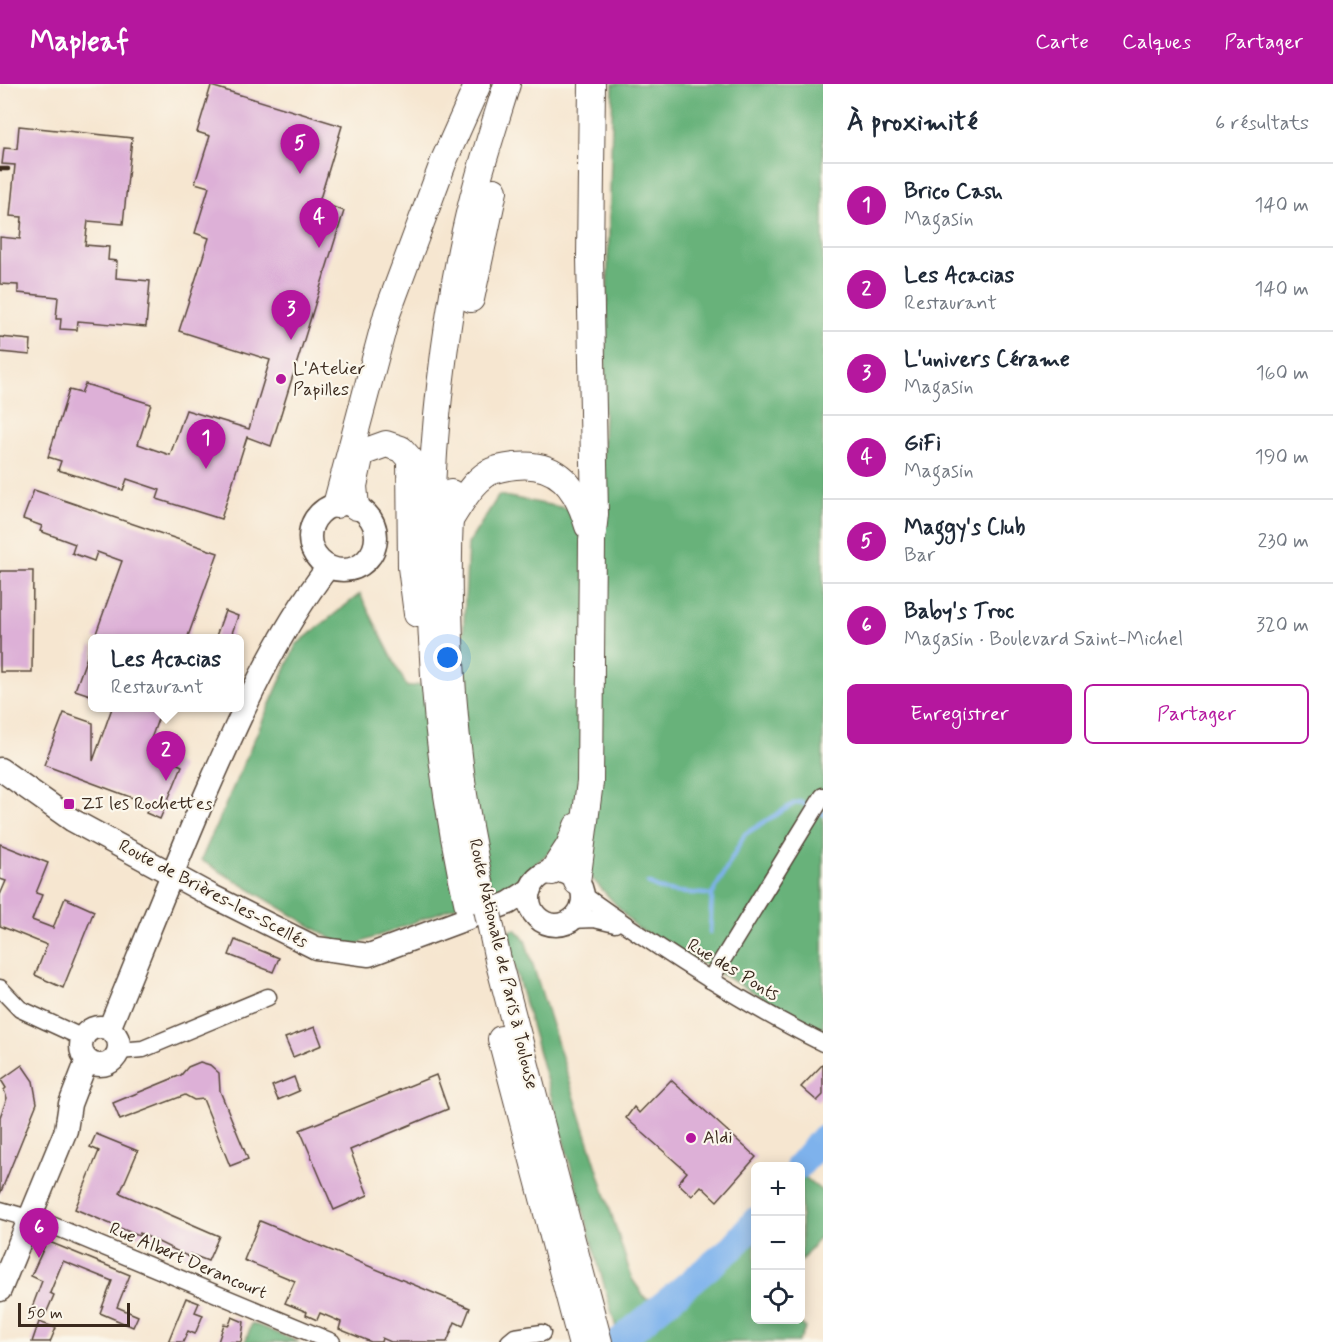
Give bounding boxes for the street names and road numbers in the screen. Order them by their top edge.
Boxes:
street label: Route de Brières-les-Scellés [114,834,312,954]
street label: Route Nationale de Paris à Toulouse [462,836,544,1092]
street label: Rue des Ponts [683,933,783,1007]
street label: Rue Albert Derancourt [106,1217,271,1305]

